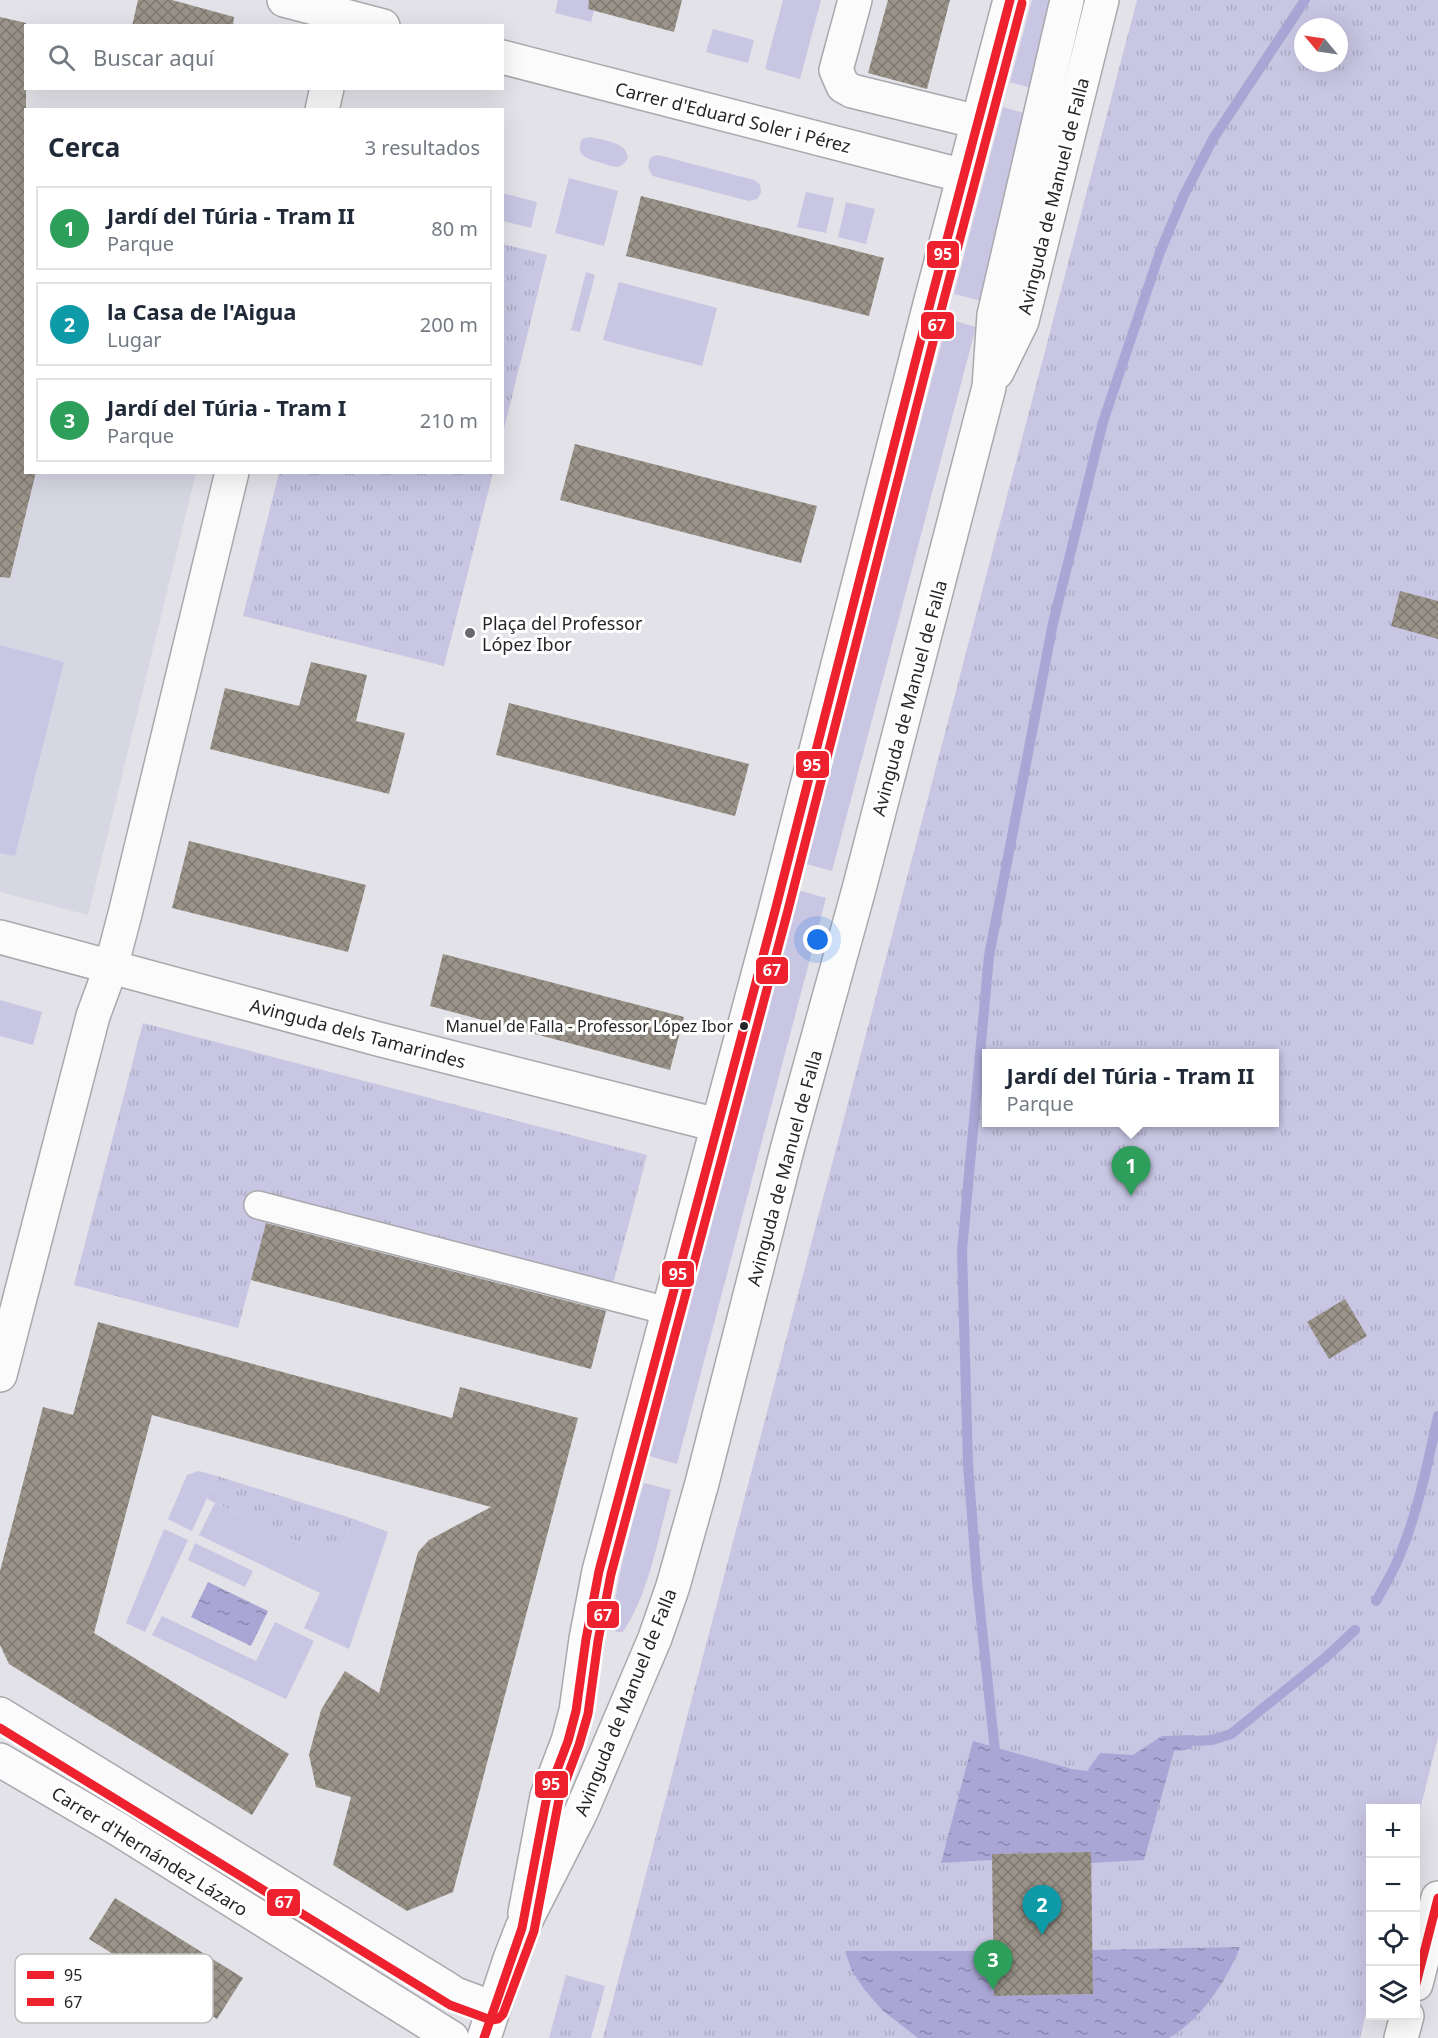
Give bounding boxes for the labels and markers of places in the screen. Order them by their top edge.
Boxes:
place label: Plaça del Professor López Ibor [482,611,643,656]
marker: Plaça del Professor López Ibor [463,626,477,640]
place label: Manuel de Falla - Professor López Ibor [445,1015,733,1037]
marker: Manuel de Falla - Professor López Ibor [738,1020,750,1032]
pin: 1 [1112,1146,1150,1196]
pin: 2 [1022,1886,1062,1935]
pin: 3 [974,1940,1012,1990]

